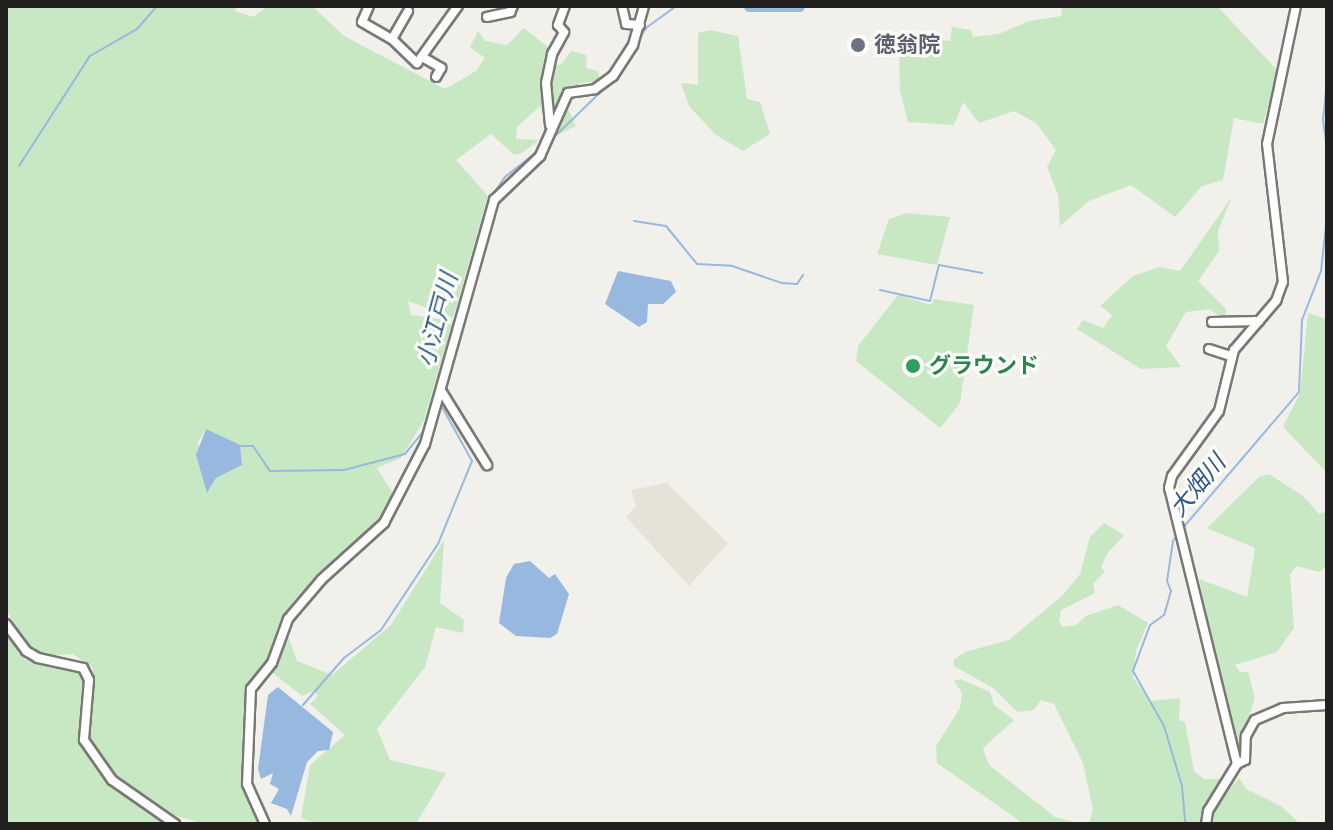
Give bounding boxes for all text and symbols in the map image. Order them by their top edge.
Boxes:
place label: 徳翁院 [874,32,940,58]
marker: 徳翁院 [849,36,867,54]
water label: 小江戸川 [412,270,464,370]
place label: グラウンド [929,353,1039,379]
marker: グラウンド [904,357,922,375]
water label: 大畑川 [1164,449,1232,523]

